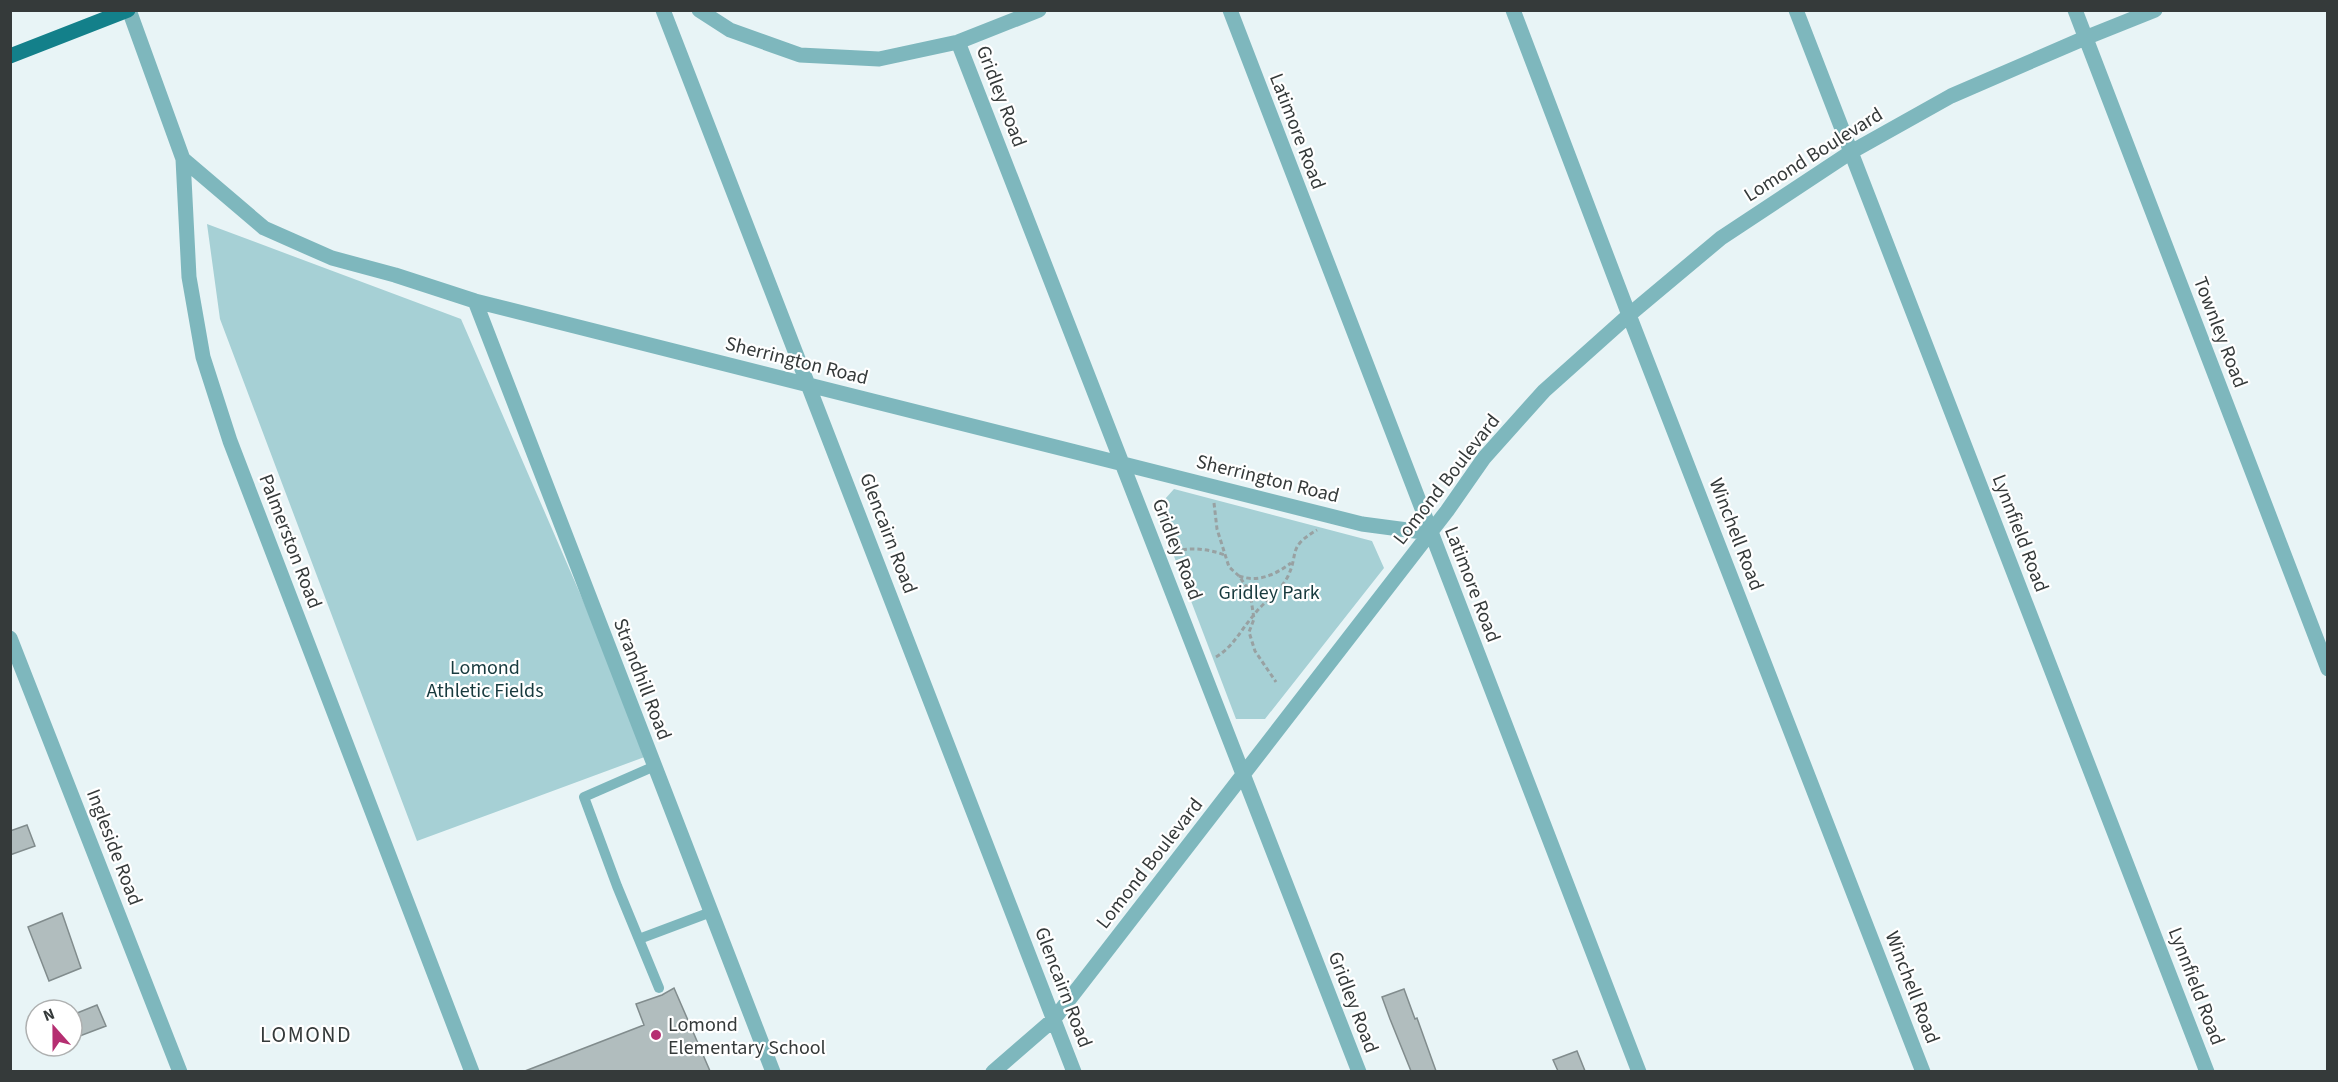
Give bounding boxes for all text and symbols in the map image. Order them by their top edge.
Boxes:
street label: Gridley Road [969,42,1033,151]
street label: Latimore Road [1262,69,1332,193]
street label: Lomond Boulevard [1739,101,1888,209]
street label: Townley Road [2186,273,2254,392]
street label: Sherrington Road [722,330,871,392]
street label: Lomond Boulevard [1387,408,1507,551]
street label: Sherrington Road [1193,448,1342,510]
street label: Glencairn Road [852,469,924,598]
street label: Palmerston Road [252,470,329,613]
street label: Lynnfield Road [1985,470,2055,596]
street label: Winchell Road [1702,474,1770,595]
street label: Gridley Road [1145,495,1209,604]
street label: Latimore Road [1437,522,1507,646]
park label: Gridley Park [1218,579,1320,607]
street label: Strandhill Road [606,614,678,744]
park label: Lomond Athletic Fields [426,654,544,705]
street label: Ingleside Road [79,785,149,910]
street label: Lomond Boulevard [1090,792,1210,935]
street label: Glencairn Road [1027,923,1099,1052]
street label: Lynnfield Road [2161,923,2231,1049]
street label: Winchell Road [1878,927,1946,1048]
street label: Gridley Road [1321,948,1385,1057]
north arrow [24,998,84,1058]
text: N [40,1003,58,1027]
place label: Lomond Elementary School [668,1011,826,1062]
district label: LOMOND [260,1019,352,1051]
marker: Lomond Elementary School [649,1028,663,1042]

